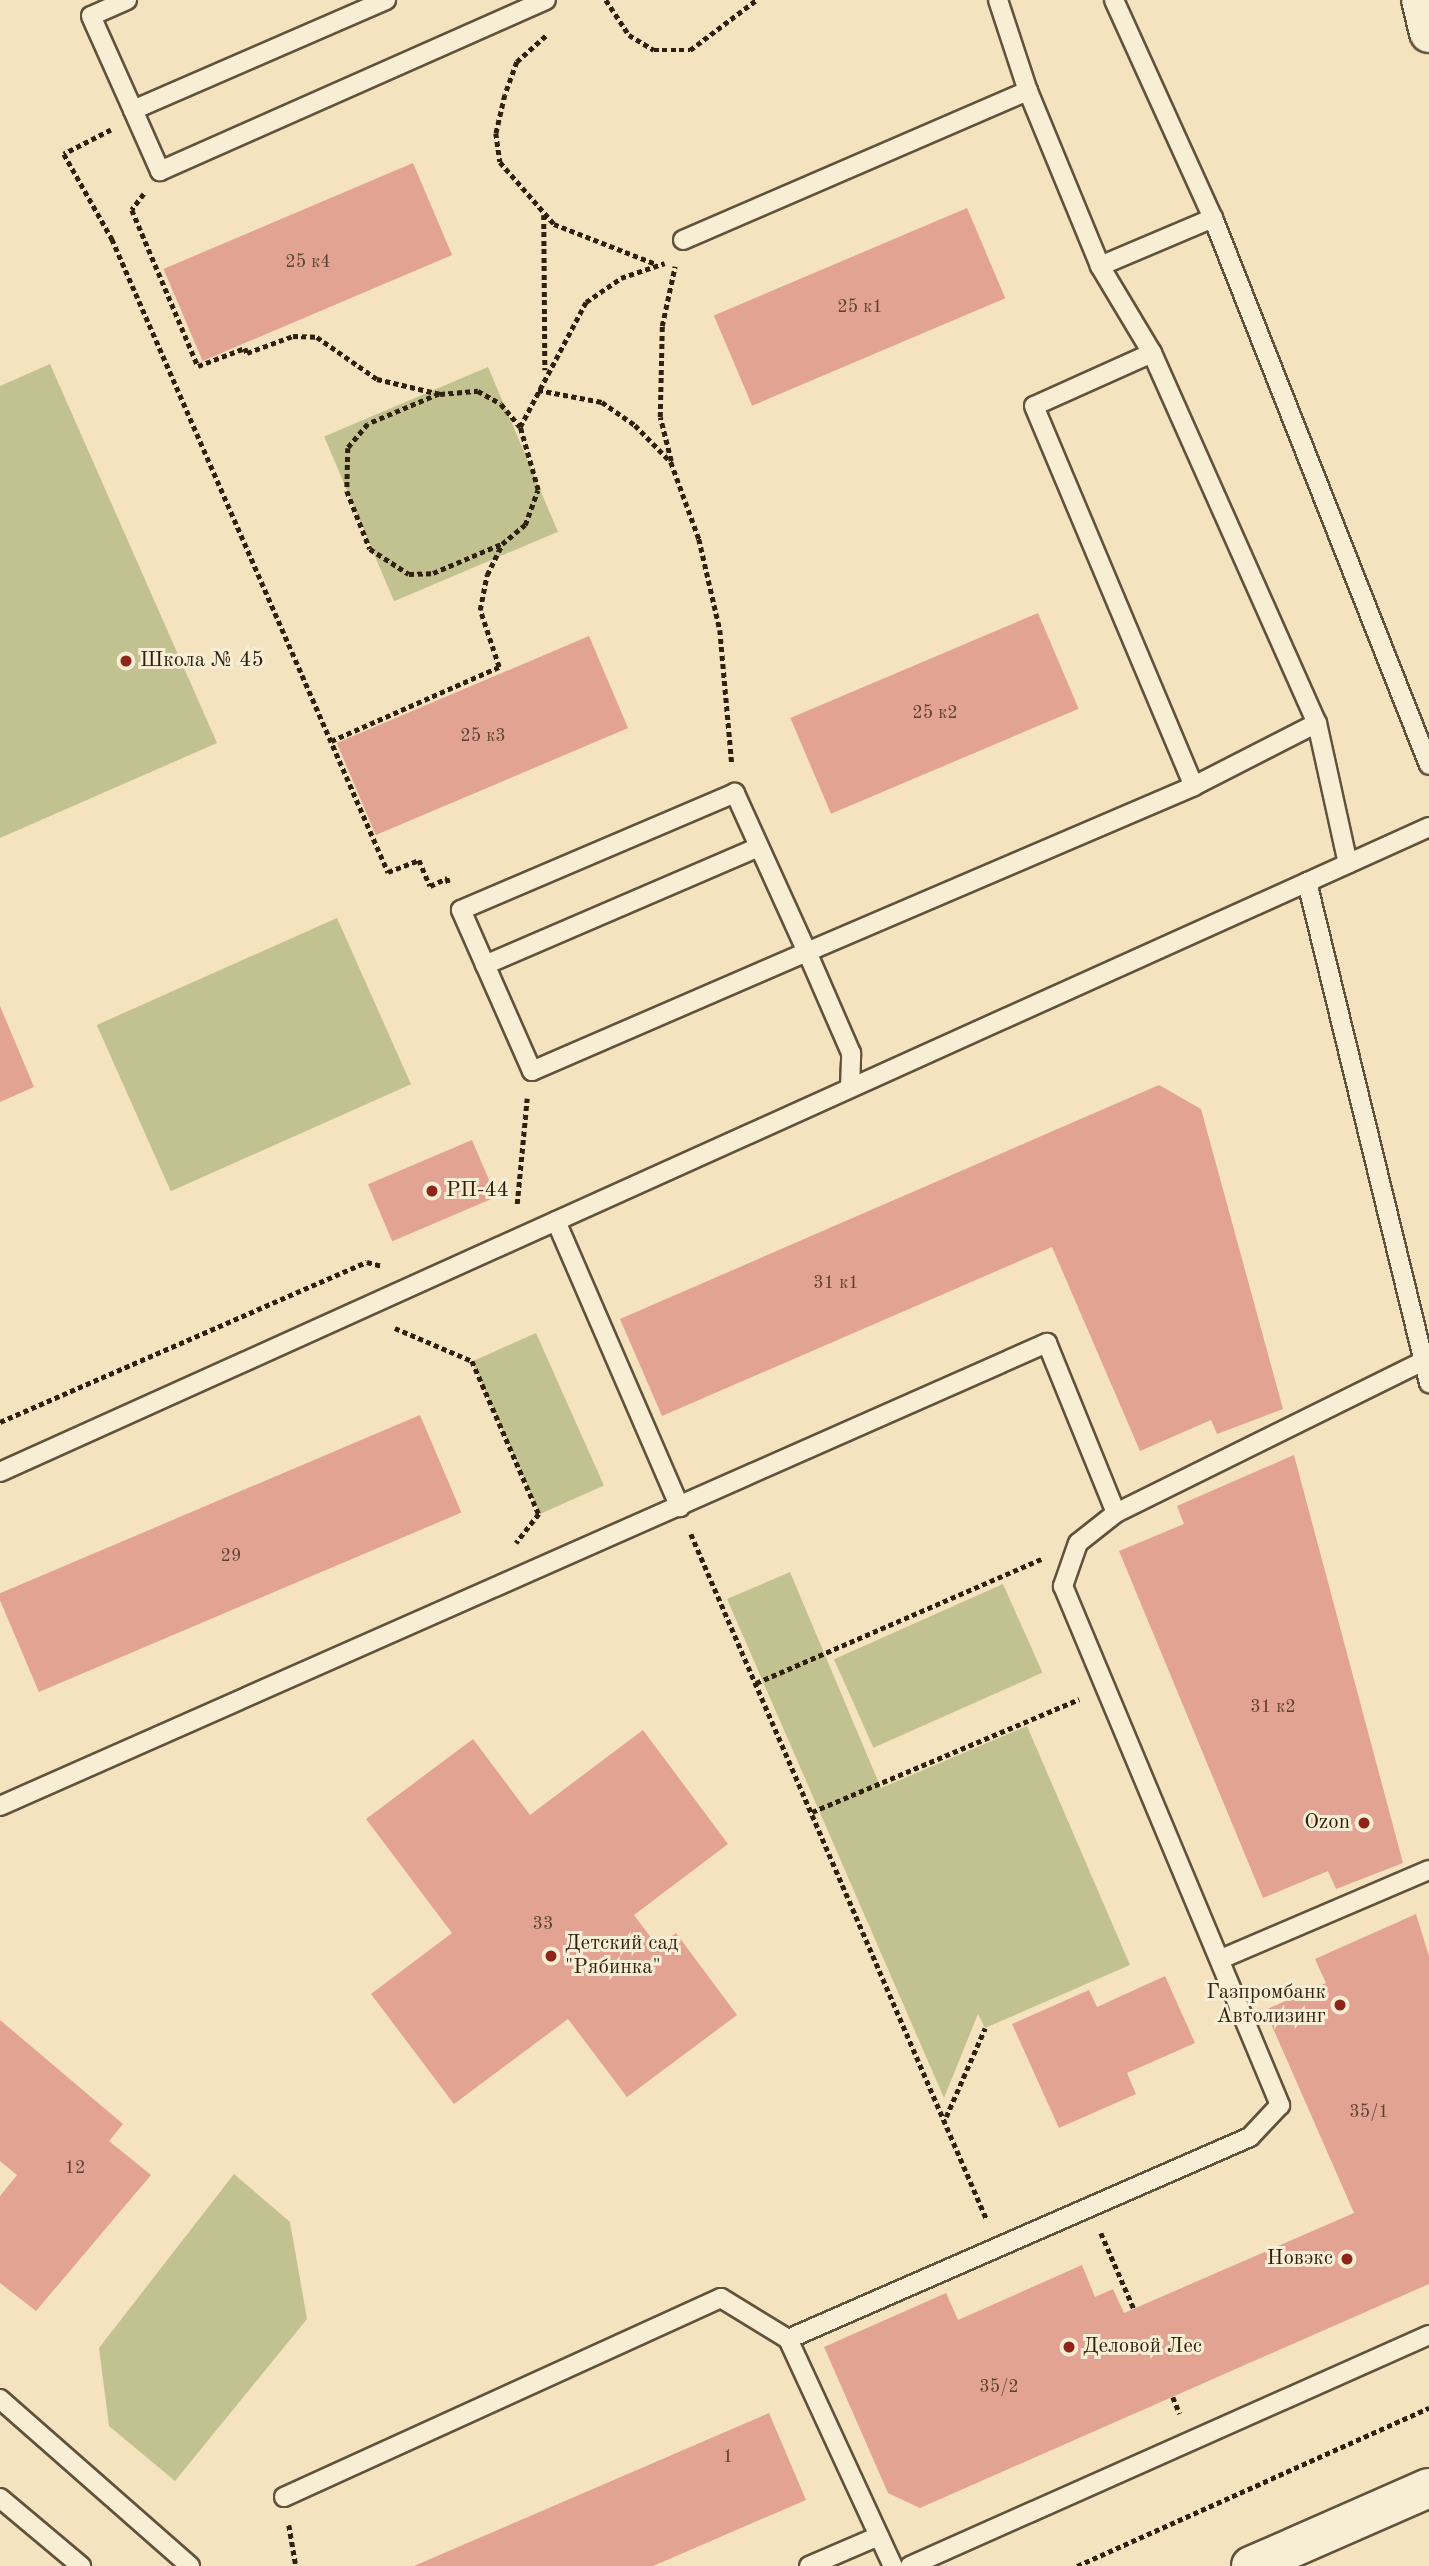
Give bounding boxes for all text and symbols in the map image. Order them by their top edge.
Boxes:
house number: 25 к4 [285,251,331,273]
house number: 25 к1 [837,296,883,318]
place label: Школа № 45 [140,648,264,674]
marker: Школа № 45 [118,653,134,669]
house number: 25 к2 [912,702,958,724]
house number: 25 к3 [460,725,506,747]
place label: РП-44 [446,1178,509,1204]
marker: РП-44 [424,1183,440,1199]
house number: 31 к1 [813,1272,859,1294]
house number: 29 [221,1545,241,1567]
house number: 31 к2 [1250,1696,1296,1718]
place label: Ozon [1304,1810,1350,1836]
marker: Ozon [1356,1815,1372,1831]
house number: 33 [533,1913,553,1935]
place label: Детский сад "Рябинка" [565,1931,678,1981]
marker: Детский сад "Рябинка" [543,1948,559,1964]
place label: Газпромбанк Автолизинг [1206,1980,1326,2030]
marker: Газпромбанк Автолизинг [1332,1997,1348,2013]
house number: 35/1 [1349,2101,1389,2123]
house number: 12 [65,2157,85,2179]
place label: Новэкс [1267,2246,1333,2272]
marker: Новэкс [1339,2251,1355,2267]
place label: Деловой Лес [1083,2334,1202,2360]
marker: Деловой Лес [1061,2339,1077,2355]
house number: 35/2 [979,2376,1019,2398]
house number: 1 [723,2446,733,2468]

